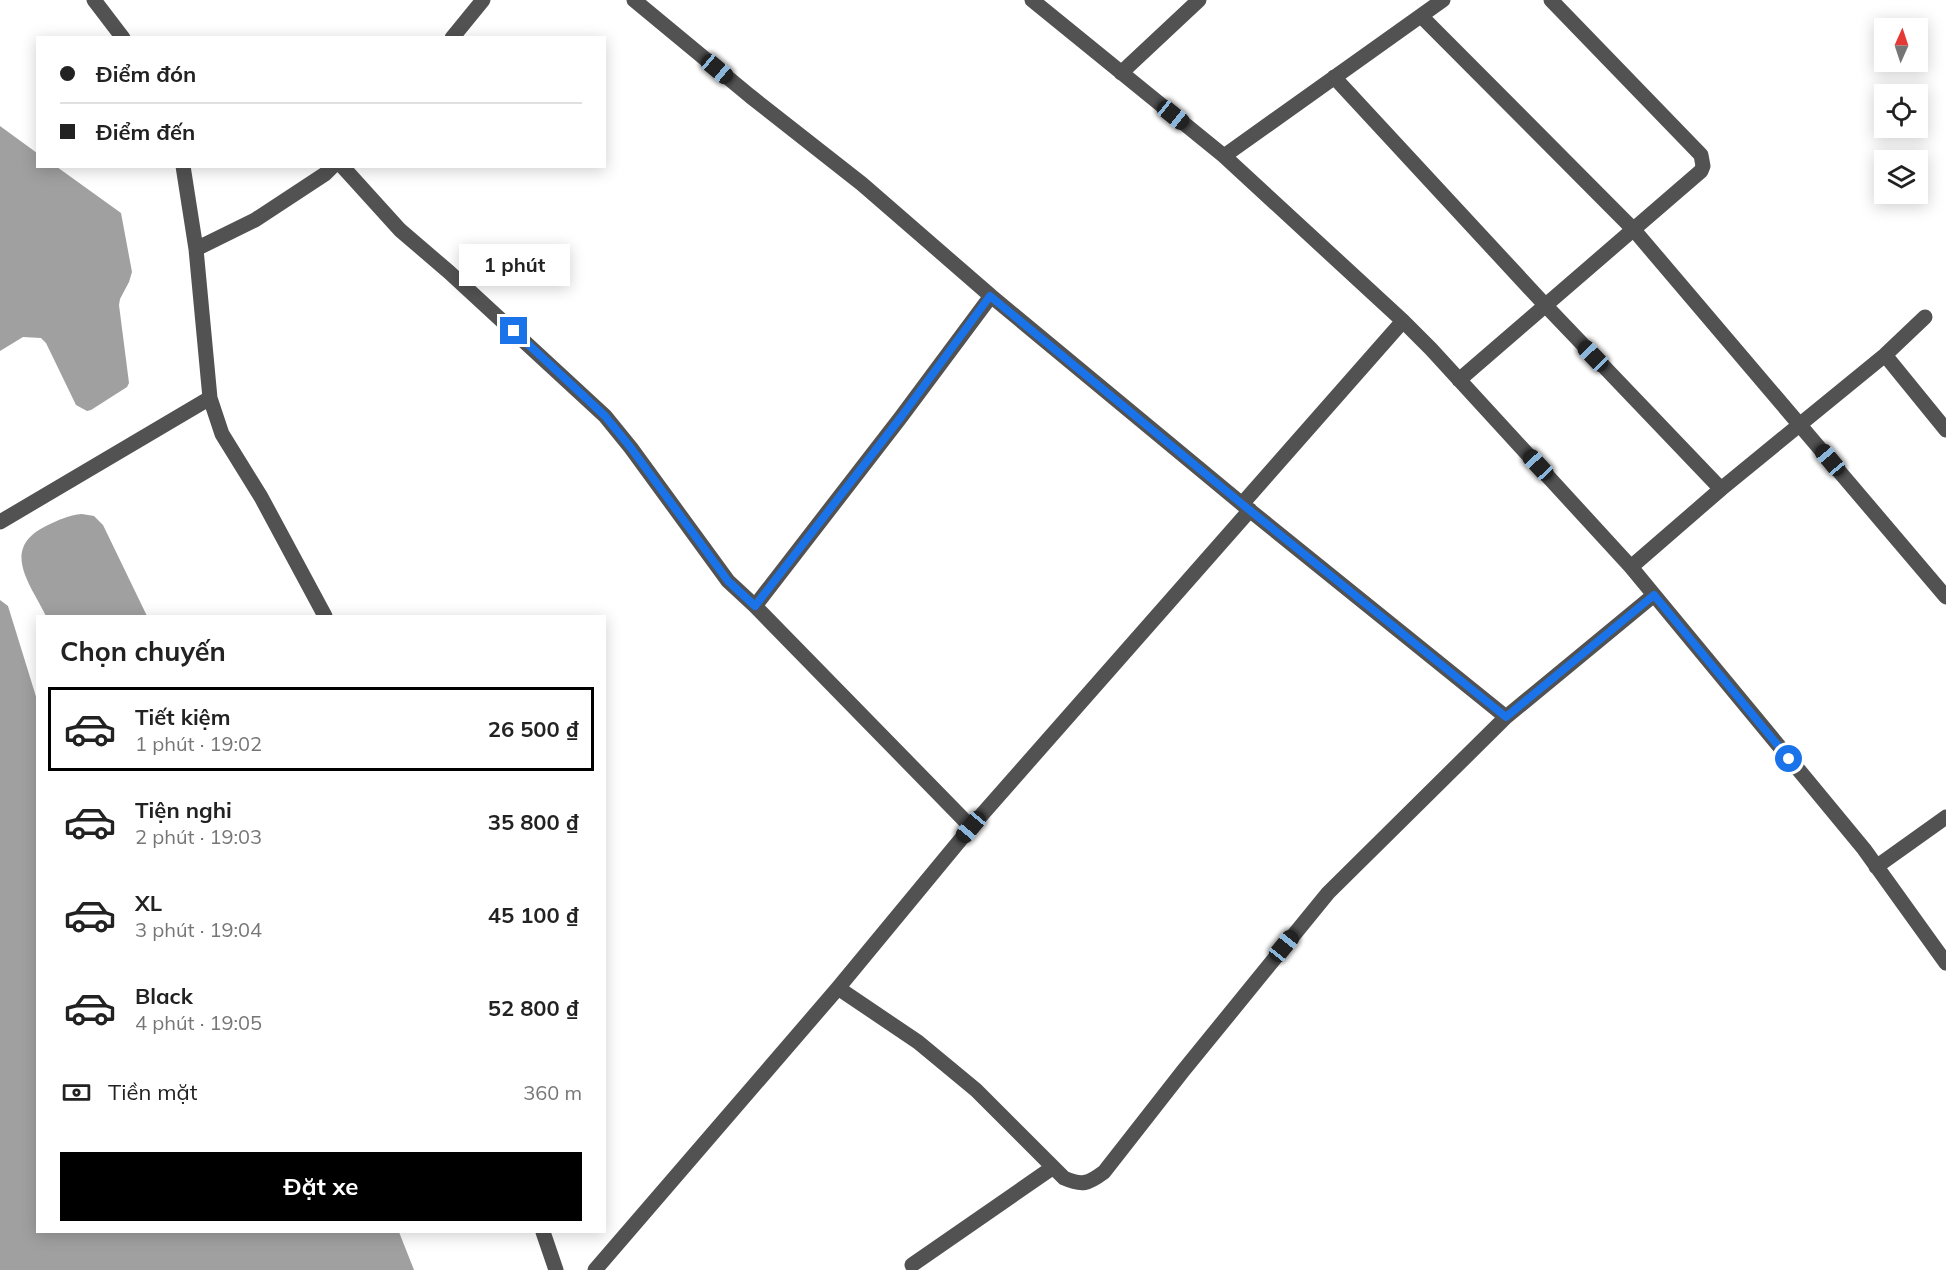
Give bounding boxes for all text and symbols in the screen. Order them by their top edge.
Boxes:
north arrow [1874,18,1928,72]
map controls [1874,18,1928,204]
car [697,51,737,87]
text: Điểm đón [96,60,196,88]
button: locate [1874,84,1928,138]
car [1153,97,1193,133]
text: Điểm đến [96,118,195,146]
button: layers [1874,150,1928,204]
callout: 1 phút [458,244,570,286]
text: 1 phút [484,252,545,277]
route end [500,317,527,344]
car [1574,337,1612,375]
car [1812,440,1848,480]
car [1519,446,1557,484]
text: Chọn chuyến [60,634,226,668]
icon: car [63,702,117,756]
text: Tiết kiệm [135,703,230,731]
text: 26 500 ₫ [488,715,579,743]
text: 1 phút · 19:02 [135,731,262,756]
route start [1775,745,1802,772]
icon: car [63,795,117,849]
text: Tiện nghi [135,796,232,824]
car [953,807,989,847]
text: 35 800 ₫ [488,808,579,836]
text: 2 phút · 19:03 [135,824,262,849]
icon: car [63,888,117,942]
text: XL [135,889,162,917]
text: 45 100 ₫ [488,901,579,929]
text: 3 phút · 19:04 [135,917,262,942]
car [1266,926,1302,966]
icon: car [63,981,117,1035]
text: Black [135,982,193,1010]
text: 52 800 ₫ [488,994,579,1022]
text: 4 phút · 19:05 [135,1010,262,1035]
icon: cash [60,1076,93,1109]
text: Tiền mặt [108,1078,197,1106]
text: 360 m [523,1080,582,1105]
button: Đặt xe [60,1152,582,1221]

